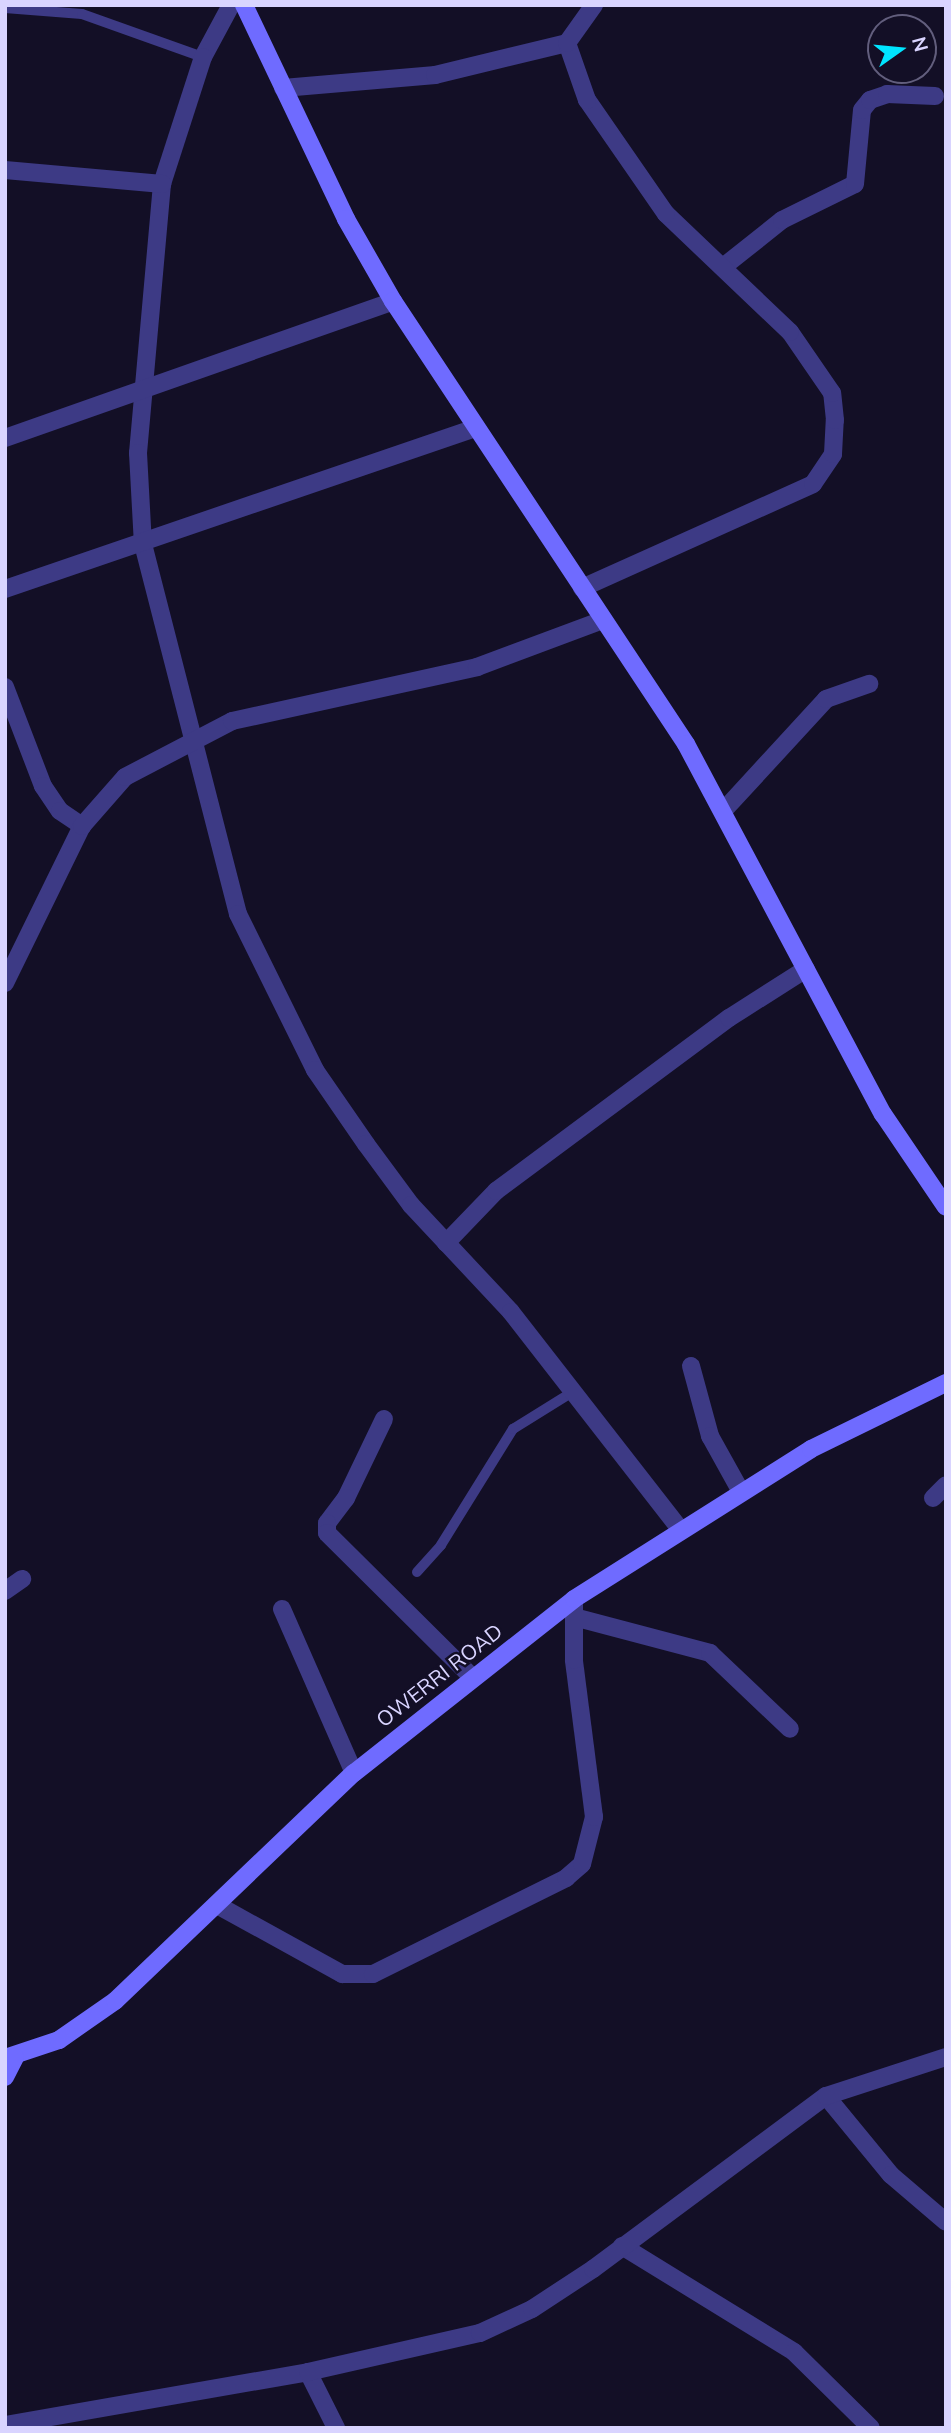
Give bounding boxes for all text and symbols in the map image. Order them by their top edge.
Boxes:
north arrow [867,14,937,84]
text: N [907,34,934,54]
street label: OWERRI ROAD [371,1618,507,1732]

